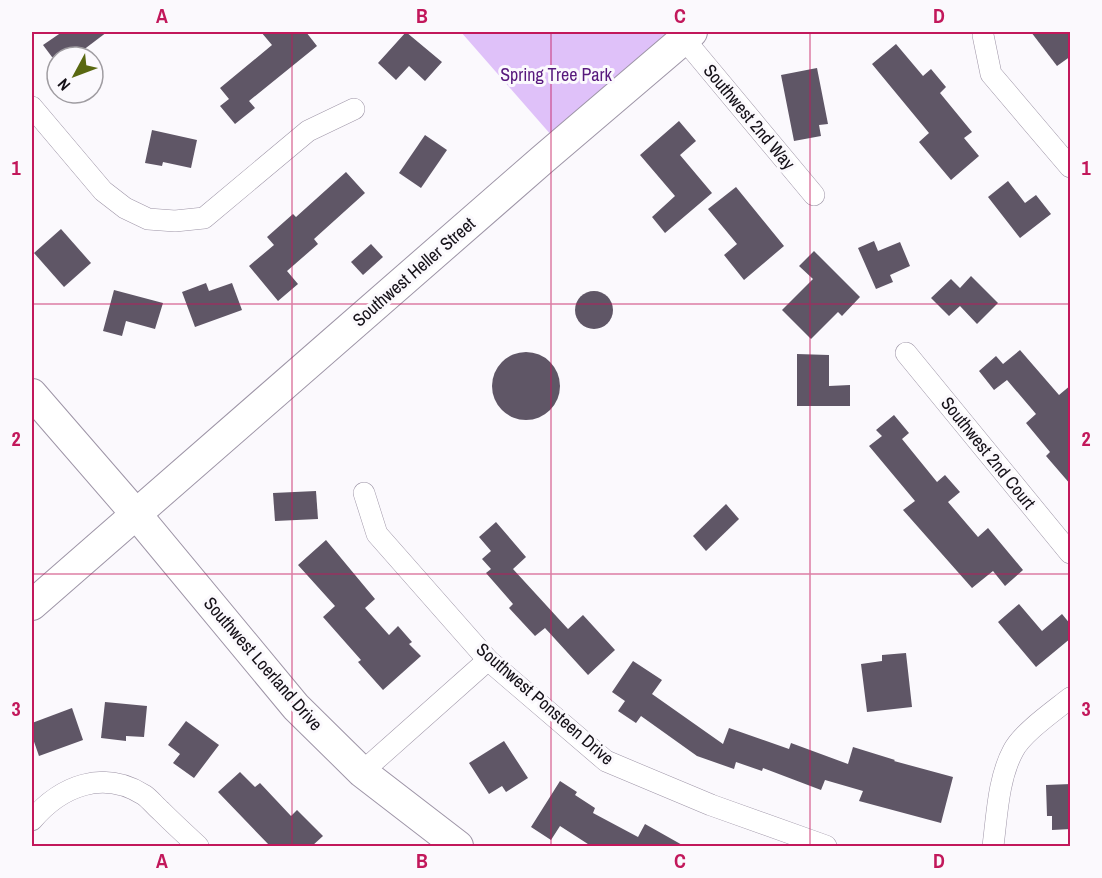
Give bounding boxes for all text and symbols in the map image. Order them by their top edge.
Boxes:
text: A [156,2,168,29]
text: B [416,2,428,29]
text: C [674,2,686,29]
text: D [933,2,945,29]
north arrow [45,45,105,105]
street label: Southwest 2nd Way [698,59,801,175]
park label: Spring Tree Park [500,62,612,87]
text: N [52,74,75,96]
text: 1 [11,154,21,181]
text: 1 [1081,154,1091,181]
street label: Southwest Heller Street [347,211,480,332]
street label: Southwest 2nd Court [935,391,1041,514]
text: 2 [11,425,21,452]
text: 2 [1081,425,1091,452]
street label: Southwest Loerland Drive [198,591,329,736]
street label: Southwest Ponsteen Drive [471,637,619,770]
text: 3 [11,695,21,722]
text: 3 [1081,695,1091,722]
text: A [156,847,168,874]
text: B [416,847,428,874]
text: C [674,847,686,874]
text: D [933,847,945,874]

